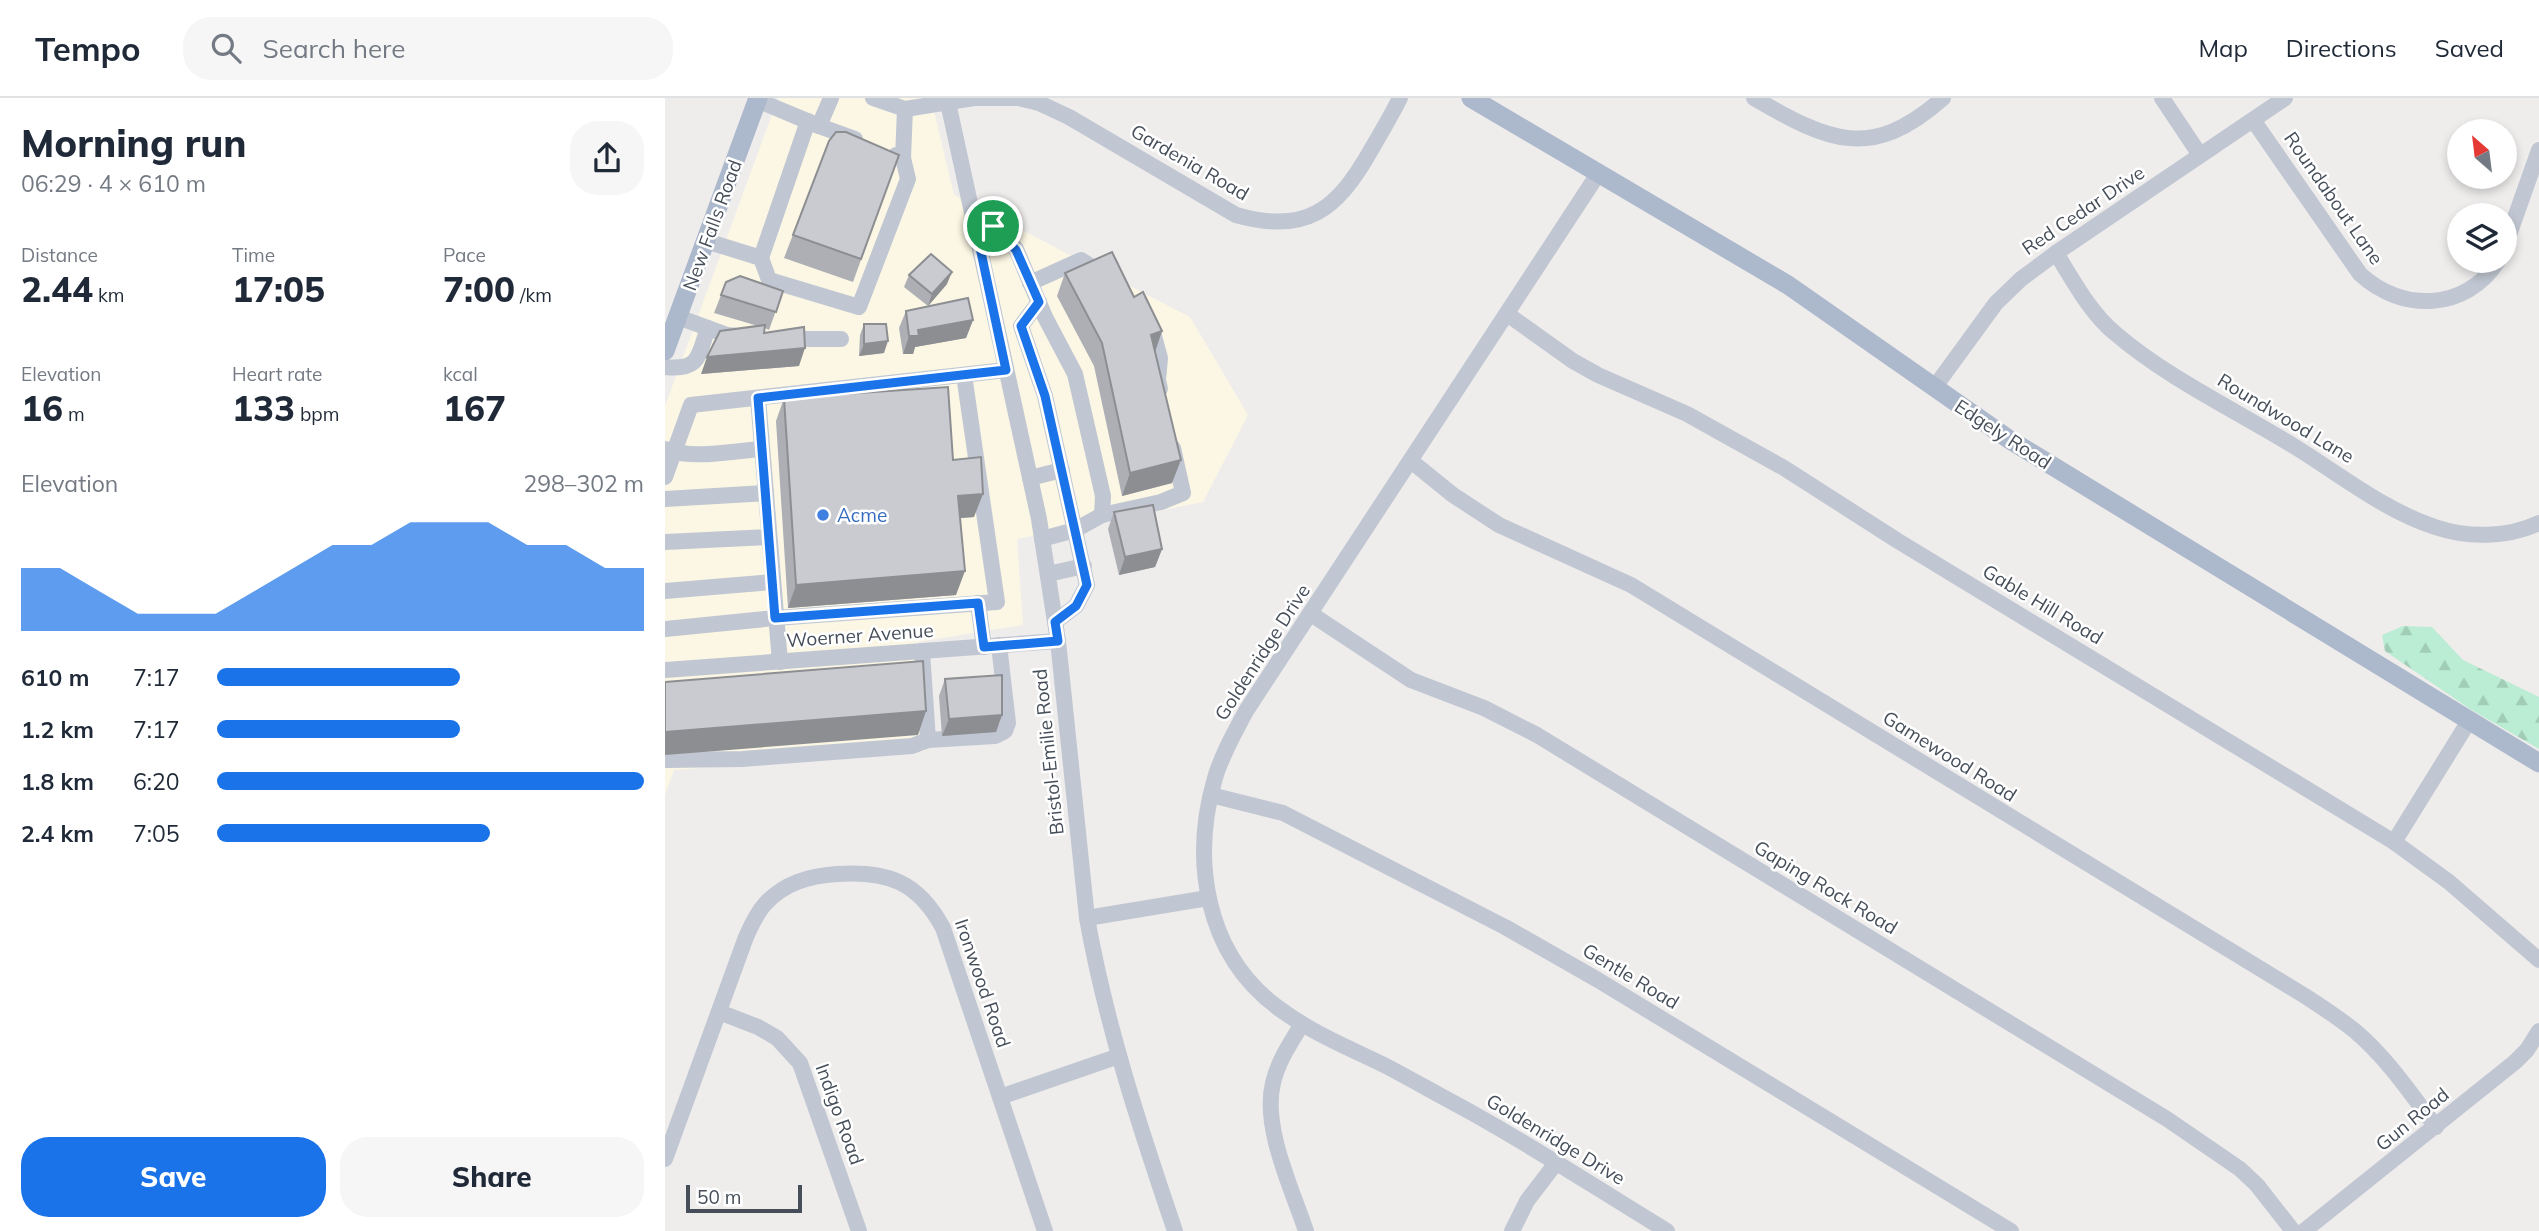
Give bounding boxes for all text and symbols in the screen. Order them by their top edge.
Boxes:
search box [183,17,673,80]
text: Tempo [35,28,141,69]
icon: search [207,29,245,67]
text: Search here [263,32,406,65]
text: Map [2198,33,2248,63]
text: Directions [2286,33,2397,63]
text: Saved [2435,33,2504,63]
text: Morning run [21,119,247,167]
street label: Gardenia Road [1127,119,1253,205]
north arrow [2447,119,2517,189]
map controls [2447,119,2517,273]
button: share [570,121,644,195]
street label: Roundabout Lane [2279,127,2389,269]
street label: New Falls Road [677,156,747,294]
street label: Red Cedar Drive [2017,160,2149,260]
text: 06:29 · 4 × 610 m [21,169,206,198]
pin [963,196,1023,256]
button: layers [2447,203,2517,273]
icon: arrive [974,207,1012,245]
text: Distance [21,243,98,267]
text: Time [232,243,275,267]
text: Pace [443,243,486,267]
text: 2.44 [21,267,93,311]
text: 17:05 [232,267,325,311]
text: 7:00 [443,267,515,311]
text: km [93,283,125,307]
text: /km [515,283,552,307]
text: Elevation [21,362,101,386]
text: Heart rate [232,362,322,386]
text: kcal [443,362,478,386]
street label: Roundwood Lane [2213,368,2359,468]
text: 16 [21,386,63,430]
text: 133 [232,386,295,430]
text: 167 [443,386,506,430]
street label: Edgely Road [1950,394,2056,474]
text: m [63,402,85,426]
text: bpm [295,402,339,426]
text: Elevation [21,469,118,498]
text: 298–302 m [523,469,644,498]
place label: Acme [837,503,887,527]
marker: Acme [815,507,831,523]
street label: Gable Hill Road [1978,559,2108,649]
street label: Goldenridge Drive [1209,579,1315,725]
street label: Woerner Avenue [786,618,934,652]
text: 610 m [21,663,89,692]
text: 7:17 [133,663,180,692]
street label: Bristol-Emilie Road [1027,668,1069,836]
street label: Gamewood Road [1879,705,2021,807]
text: 1.2 km [21,715,94,744]
text: 7:17 [133,715,180,744]
text: 1.8 km [21,767,94,796]
text: 6:20 [133,767,180,796]
text: 2.4 km [21,819,94,848]
text: 7:05 [133,819,180,848]
street label: Gaping Rock Road [1750,835,1902,939]
street label: Ironwood Road [950,915,1016,1051]
street label: Gentle Road [1578,938,1684,1014]
street label: Indigo Road [811,1060,869,1168]
street label: Gun Road [2370,1082,2454,1156]
street label: Goldenridge Drive [1482,1088,1630,1190]
button: Save [21,1137,326,1217]
button: Share [340,1137,644,1217]
scale bar [686,1182,801,1214]
text: 50 m [697,1185,741,1209]

